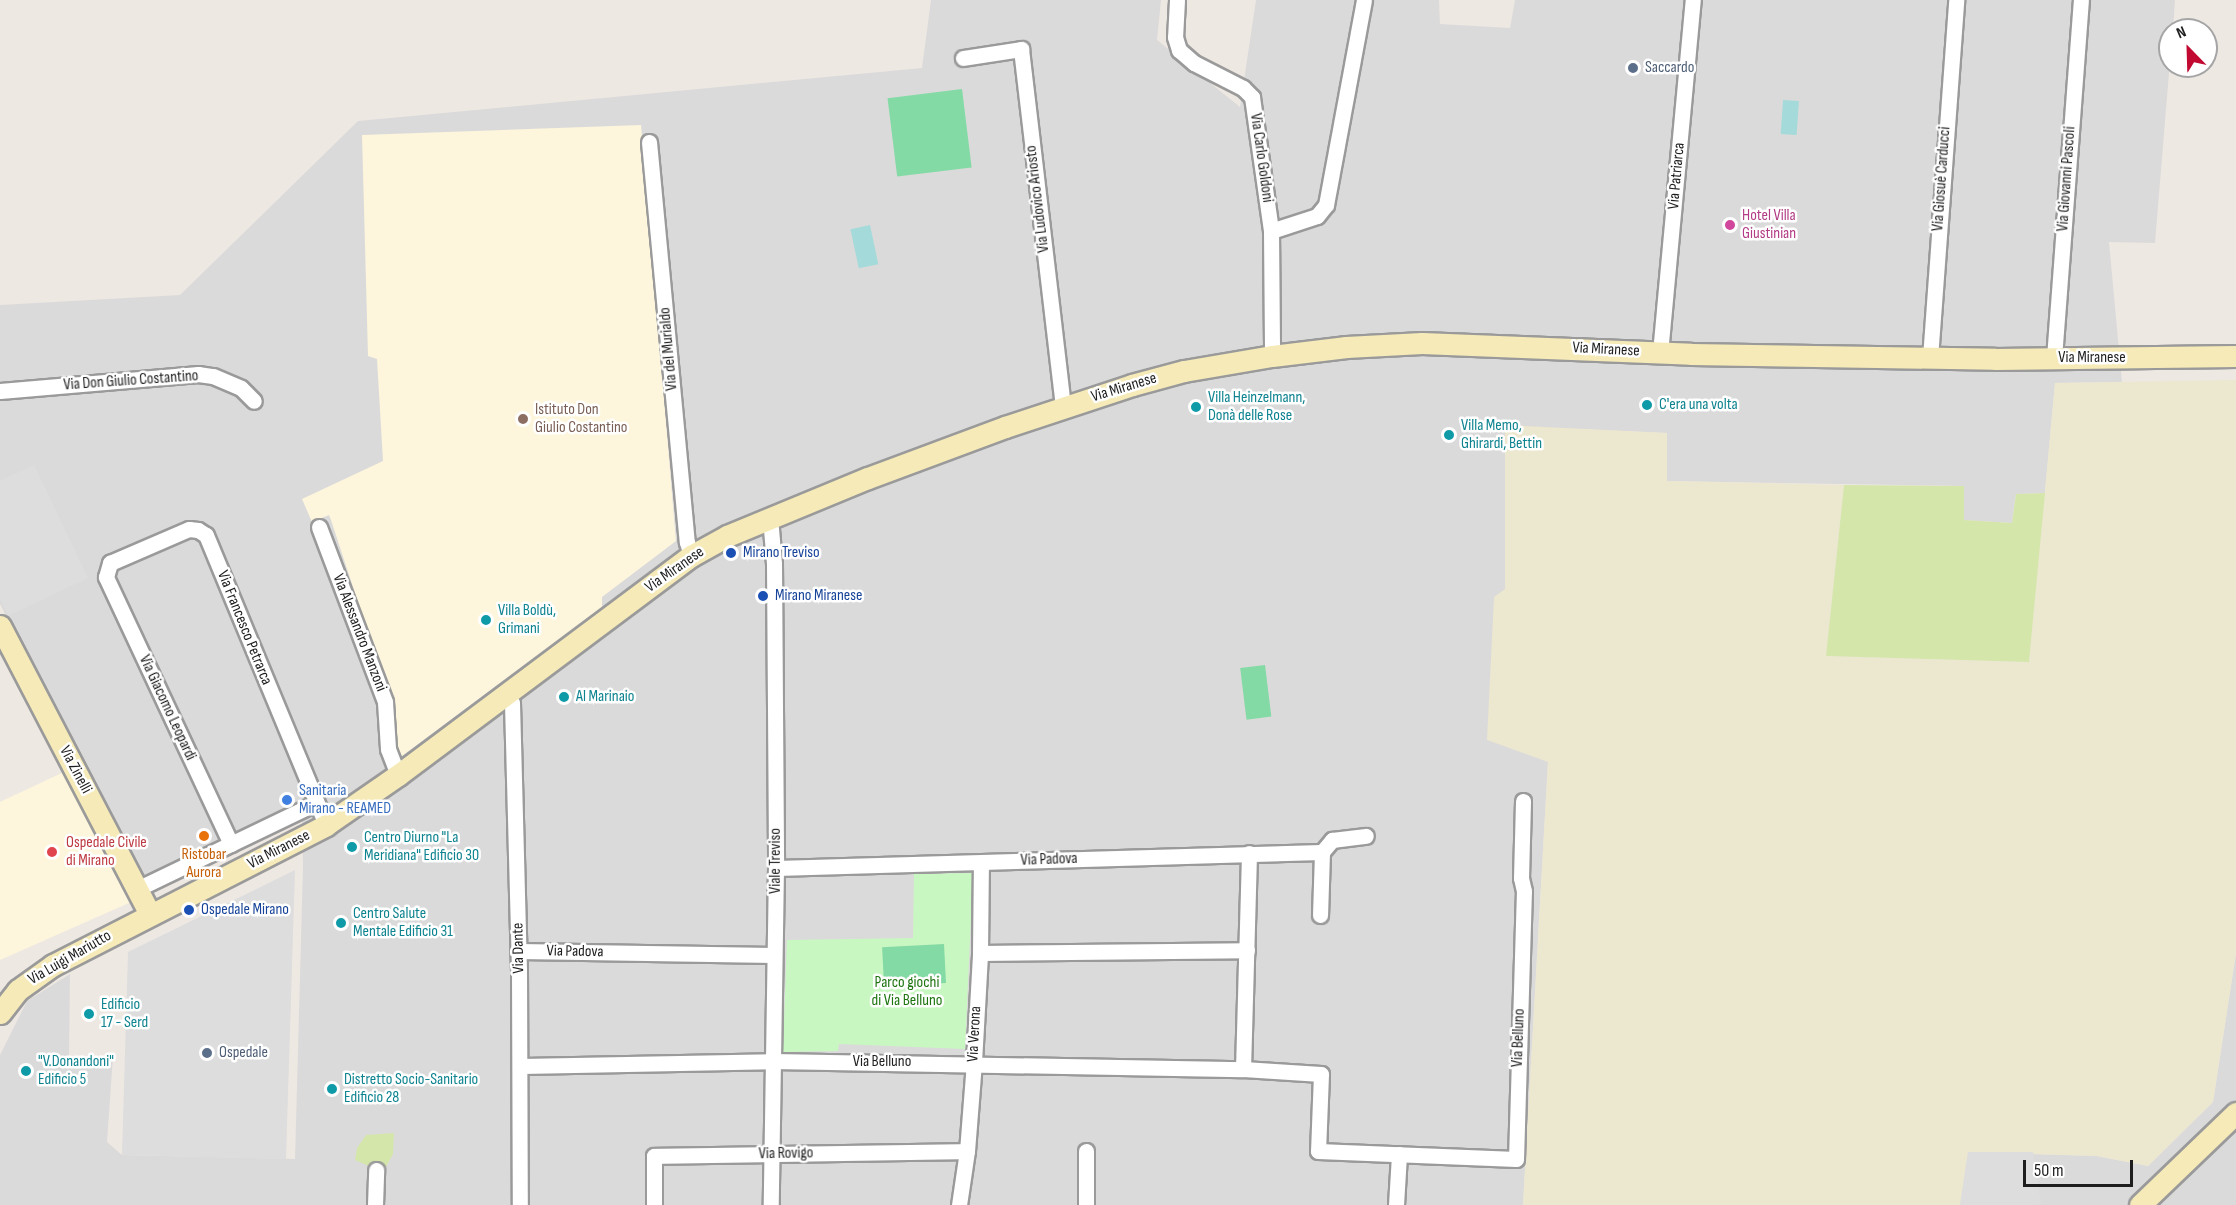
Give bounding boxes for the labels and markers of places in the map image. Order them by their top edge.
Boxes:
place label: Saccardo [1645,58,1694,78]
marker: Saccardo [1626,61,1640,75]
place label: Hotel Villa Giustinian [1742,206,1796,244]
marker: Hotel Villa Giustinian [1723,218,1737,232]
place label: Villa Heinzelmann, Donà delle Rose [1208,388,1305,426]
place label: C'era una volta [1659,395,1738,415]
marker: C'era una volta [1640,398,1654,412]
place label: Istituto Don Giulio Costantino [535,400,627,438]
marker: Villa Heinzelmann, Donà delle Rose [1189,400,1203,414]
marker: Istituto Don Giulio Costantino [516,412,530,426]
place label: Villa Memo, Ghirardi, Bettin [1461,416,1542,454]
marker: Villa Memo, Ghirardi, Bettin [1442,428,1456,442]
place label: Mirano Treviso [743,543,820,563]
marker: Mirano Treviso [724,546,738,560]
place label: Mirano Miranese [775,586,862,606]
marker: Mirano Miranese [756,589,770,603]
place label: Villa Boldù, Grimani [498,601,556,639]
marker: Villa Boldù, Grimani [479,613,493,627]
place label: Al Marinaio [576,687,634,707]
marker: Al Marinaio [557,690,571,704]
place label: Sanitaria Mirano - REAMED [299,781,391,819]
marker: Sanitaria Mirano - REAMED [280,793,294,807]
place label: Centro Diurno "La Meridiana" Edificio 30 [364,828,479,866]
marker: Ristobar Aurora [197,829,211,843]
place label: Ospedale Civile di Mirano [66,833,147,871]
marker: Centro Diurno "La Meridiana" Edificio 30 [345,840,359,854]
marker: Ospedale Civile di Mirano [43,843,61,861]
place label: Ristobar Aurora [182,845,226,883]
place label: Ospedale Mirano [201,900,289,920]
marker: Ospedale Mirano [182,903,196,917]
place label: Centro Salute Mentale Edificio 31 [353,904,453,942]
marker: Centro Salute Mentale Edificio 31 [334,916,348,930]
place label: Edificio 17 - Serd [101,995,148,1033]
marker: Edificio 17 - Serd [82,1007,96,1021]
place label: Ospedale [219,1043,268,1063]
marker: Ospedale [200,1046,214,1060]
place label: "V.Donandoni" Edificio 5 [38,1052,114,1090]
marker: "V.Donandoni" Edificio 5 [19,1064,33,1078]
place label: Distretto Socio-Sanitario Edificio 28 [344,1070,478,1108]
marker: Distretto Socio-Sanitario Edificio 28 [325,1082,339,1096]

